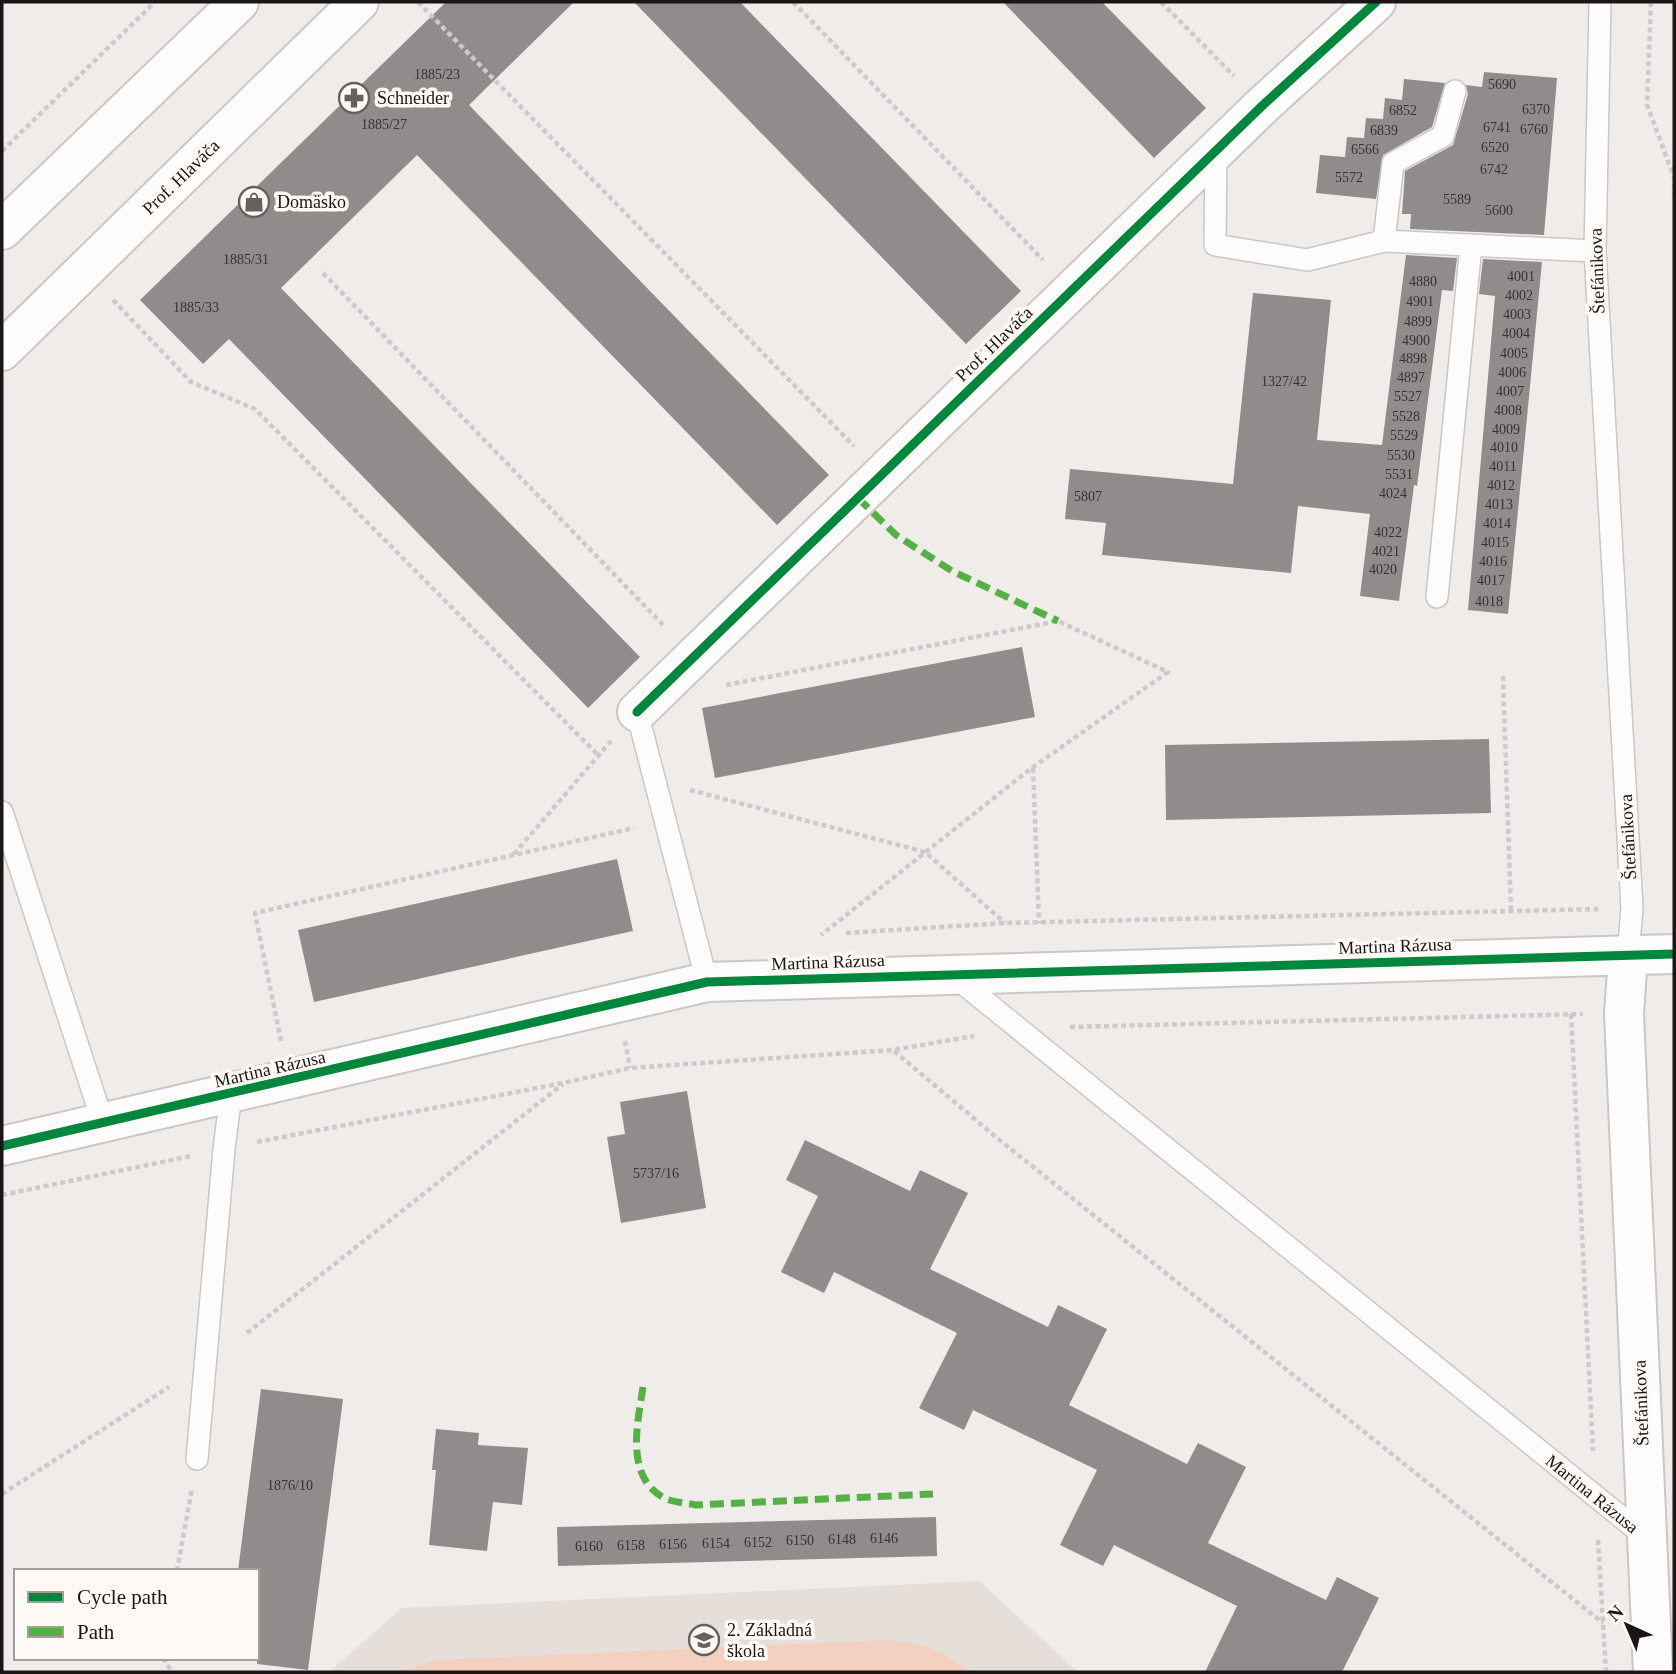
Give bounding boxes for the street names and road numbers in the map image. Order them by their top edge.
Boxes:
street label: Prof. Hlaváča [138,135,224,219]
street label: Štefánikova [1585,228,1608,314]
street label: Prof. Hlaváča [951,302,1037,386]
street label: Štefánikova [1615,794,1640,881]
street label: Martina Rázusa [1338,934,1452,958]
street label: Martina Rázusa [771,950,885,974]
street label: Martina Rázusa [212,1046,328,1092]
street label: Štefánikova [1629,1360,1652,1446]
street label: Martina Rázusa [1542,1451,1642,1537]

